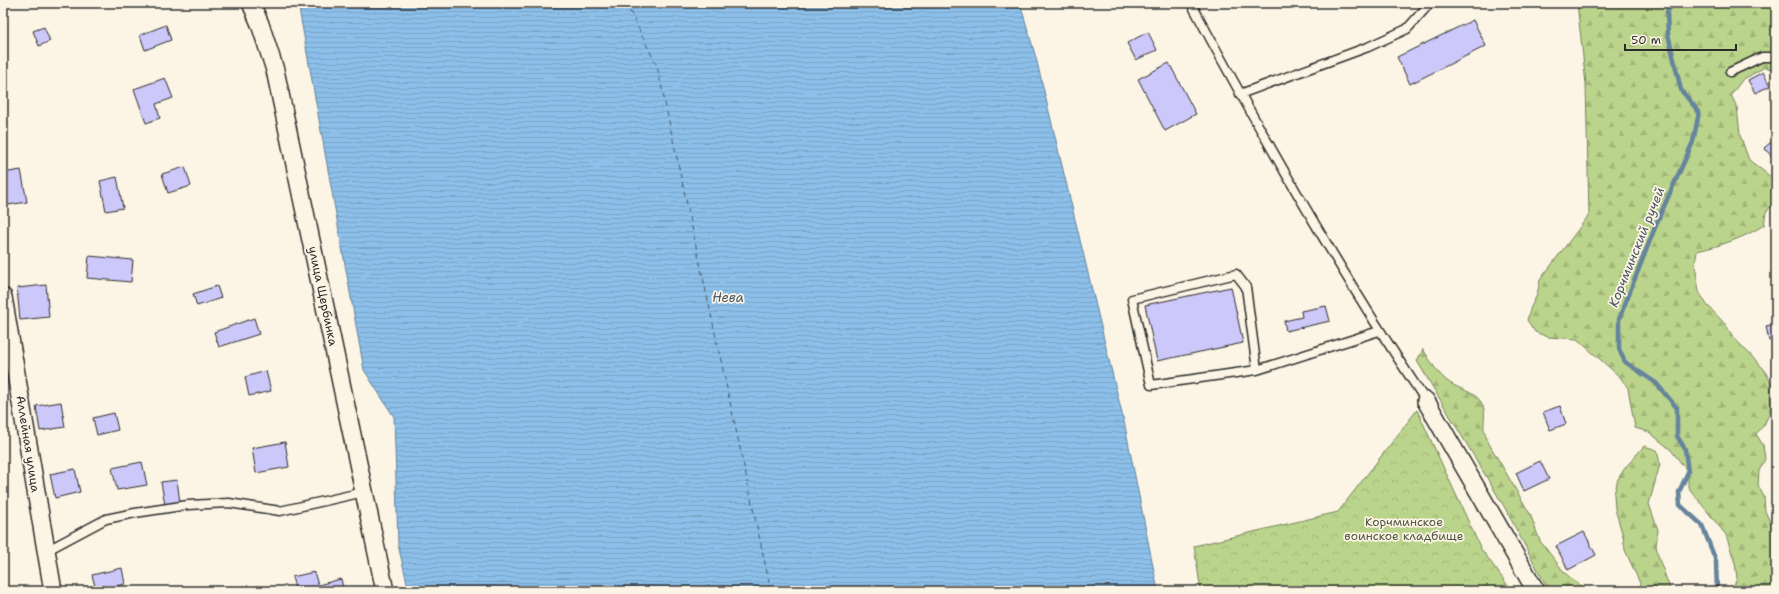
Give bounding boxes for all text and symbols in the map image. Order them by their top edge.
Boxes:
scale bar [1625,26,1736,52]
text: 50 m [1631,32,1661,48]
water label: Корчминский ручей [1605,185,1668,310]
street label: улица Щербинка [305,245,341,348]
water label: Нева [712,289,744,306]
street label: Аллейная улица [12,394,44,494]
park label: Корчминское воинское кладбище [1344,514,1464,544]

